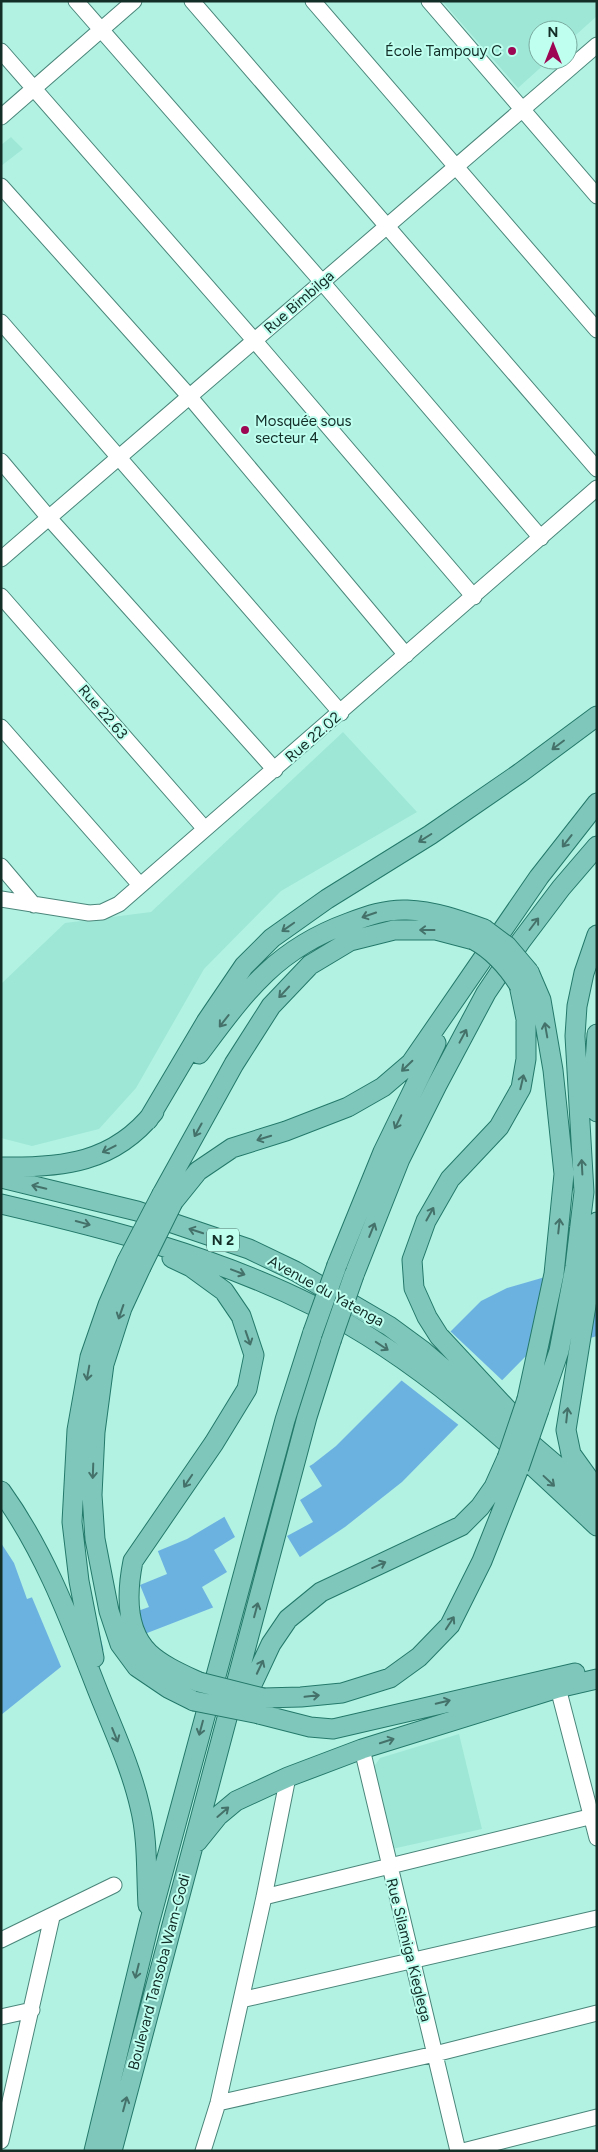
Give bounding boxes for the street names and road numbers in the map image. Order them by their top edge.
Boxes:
street label: Rue Bimbilga [260,267,338,337]
street label: Rue 22.63 [74,681,132,743]
street label: Rue 22.02 [282,708,344,766]
road number: N 2 [207,1228,239,1252]
street label: Avenue du Yatenga [265,1252,387,1330]
street label: Boulevard Tansoba Wam-Godi [124,1872,194,2072]
street label: Rue Silamiga Kieglega [382,1876,436,2024]

